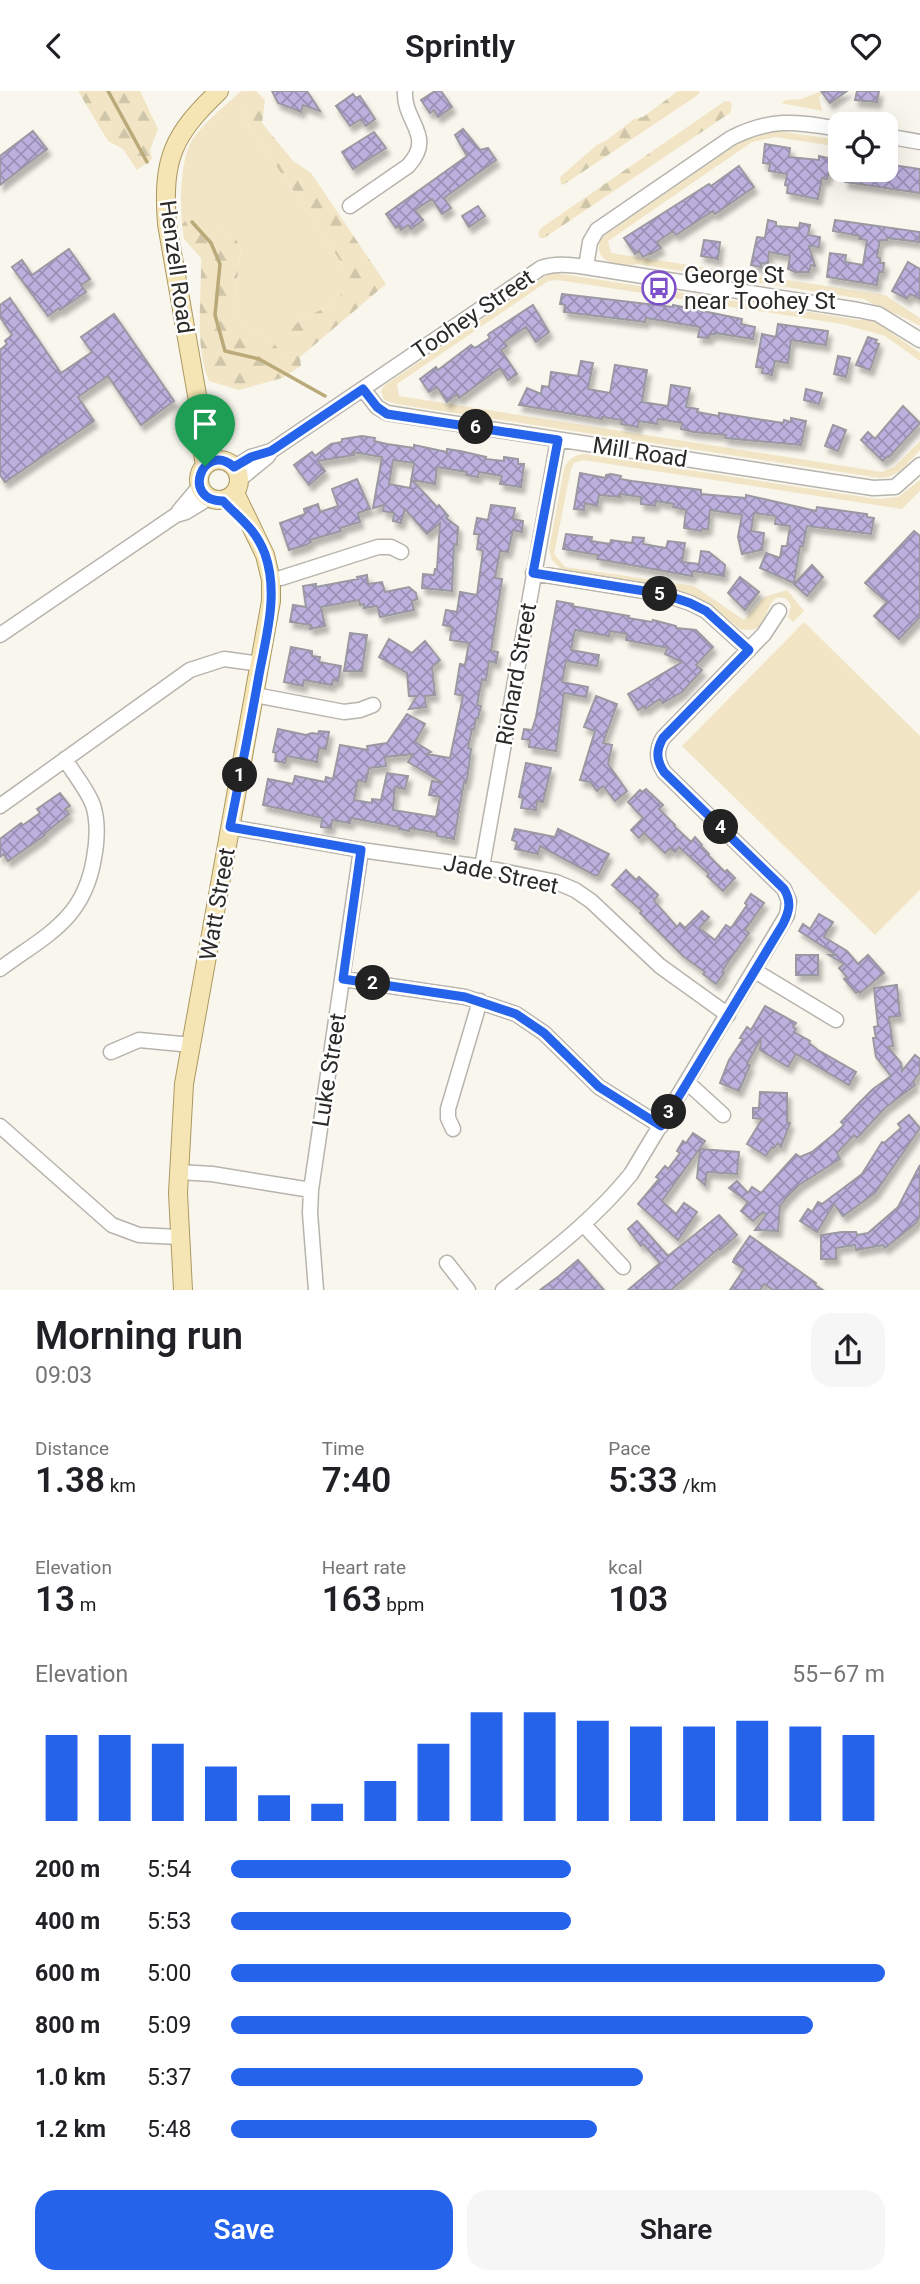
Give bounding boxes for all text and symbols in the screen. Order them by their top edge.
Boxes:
icon: back [35,27,73,65]
text: Sprintly [405,27,515,65]
icon: heart [847,27,885,65]
map controls [828,112,898,182]
button: locate [828,112,898,182]
street label: Henzell Road [154,199,199,335]
place label: George St near Toohey St [684,262,836,315]
street label: Toohey Street [407,264,539,365]
bus stop icon: George St near Toohey St [640,269,678,307]
pin [175,394,235,466]
icon: arrive [186,405,224,443]
pin: 6 [458,409,494,445]
text: 6 [470,415,481,438]
street label: Mill Road [591,432,689,473]
pin: 5 [642,577,678,611]
text: 5 [654,582,665,605]
street label: Richard Street [491,601,542,747]
pin: 1 [222,757,258,793]
text: 1 [234,763,245,786]
pin: 4 [704,809,738,845]
text: 4 [715,815,726,838]
street label: Watt Street [194,846,241,963]
street label: Jade Street [441,849,561,900]
pin: 2 [356,965,390,1001]
text: 2 [367,971,378,994]
street label: Luke Street [307,1011,352,1129]
pin: 3 [652,1095,686,1129]
text: 3 [663,1100,674,1123]
button: share [811,1313,885,1387]
text: Morning run [35,1314,243,1358]
text: 09:03 [35,1362,92,1389]
text: Distance [35,1437,109,1460]
text: Time [322,1437,364,1460]
text: Pace [608,1437,651,1460]
text: 1.38 [35,1460,105,1501]
text: 7:40 [322,1460,391,1501]
text: 5:33 [608,1460,678,1501]
text: km [105,1474,136,1497]
text: /km [678,1474,717,1497]
text: Elevation [35,1556,112,1579]
text: Heart rate [322,1556,406,1579]
text: kcal [608,1556,643,1579]
text: 13 [35,1579,75,1620]
text: 163 [322,1579,382,1620]
text: 103 [608,1579,668,1620]
text: m [75,1593,96,1616]
text: bpm [382,1593,424,1616]
text: Elevation [35,1661,128,1688]
text: 55–67 m [792,1661,885,1688]
text: 200 m [35,1856,100,1883]
text: 5:54 [147,1856,191,1883]
text: 400 m [35,1908,100,1935]
text: 5:53 [147,1908,191,1935]
text: 600 m [35,1960,100,1987]
text: 5:00 [147,1960,191,1987]
text: 800 m [35,2012,100,2039]
text: 5:09 [147,2012,191,2039]
text: 1.0 km [35,2064,106,2091]
text: 5:37 [147,2064,191,2091]
text: 1.2 km [35,2116,106,2143]
text: 5:48 [147,2116,191,2143]
button: Save [35,2190,453,2270]
button: Share [467,2190,885,2270]

